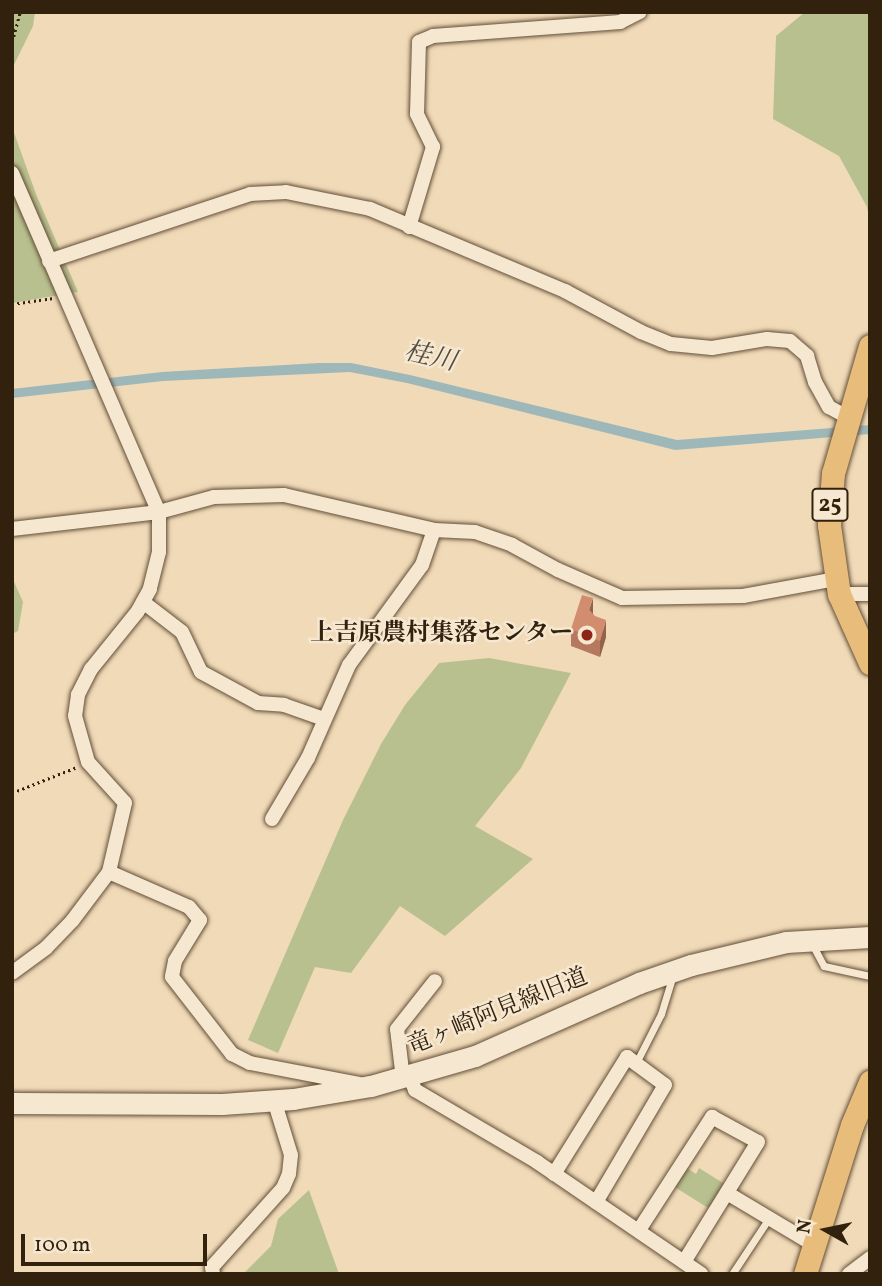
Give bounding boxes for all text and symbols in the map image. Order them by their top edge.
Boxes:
water label: 桂川 [401,337,459,379]
road number: 25 [811,485,849,524]
place label: 上吉原農村集落センター [309,621,573,649]
marker: 上吉原農村集落センター [579,627,595,643]
street label: 竜ヶ崎阿見線旧道 [404,964,592,1062]
north arrow [791,1195,861,1265]
text: N [791,1218,819,1236]
scale bar [24,1220,210,1264]
text: 100 m [34,1231,91,1260]

